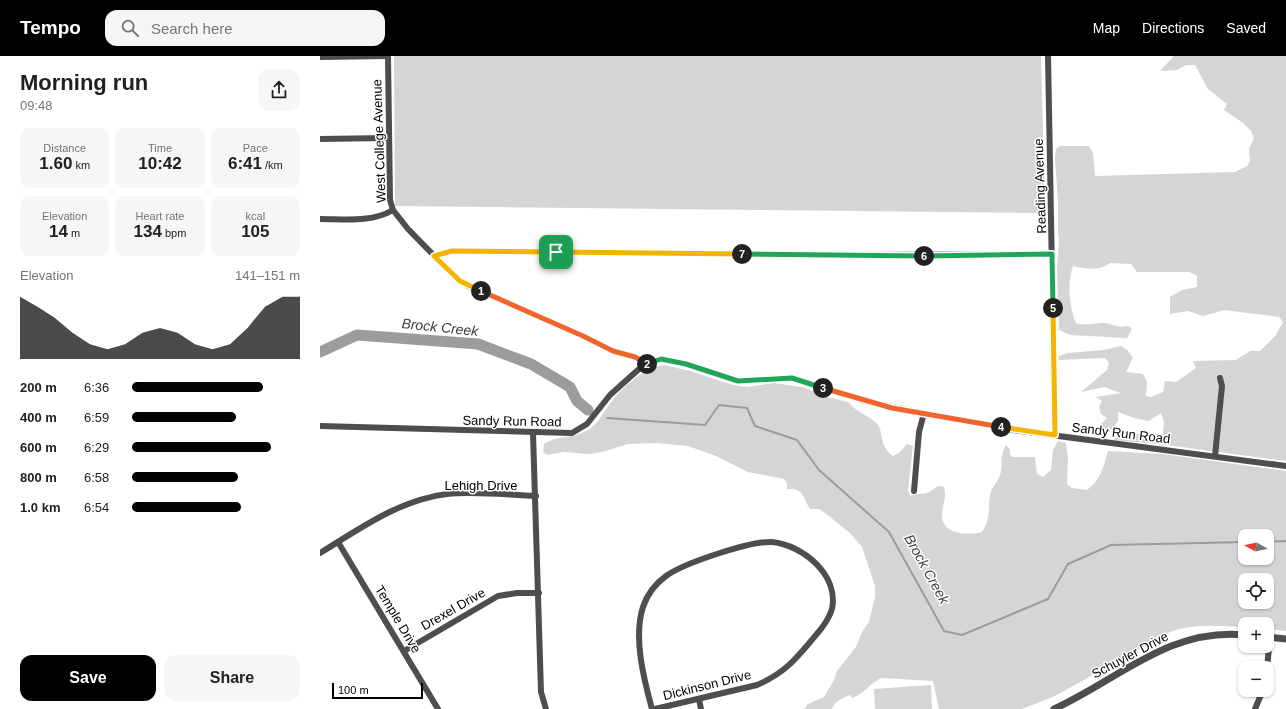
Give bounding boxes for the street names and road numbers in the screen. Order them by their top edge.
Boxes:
street label: West College Avenue [369,79,389,203]
street label: Reading Avenue [1031,138,1049,234]
street label: Sandy Run Road [462,413,562,429]
street label: Sandy Run Road [1071,420,1171,446]
street label: Lehigh Drive [445,478,518,493]
street label: Temple Drive [372,583,424,655]
street label: Drexel Drive [418,585,488,633]
street label: Schuyler Drive [1089,629,1171,681]
street label: Dickinson Drive [661,667,753,703]

